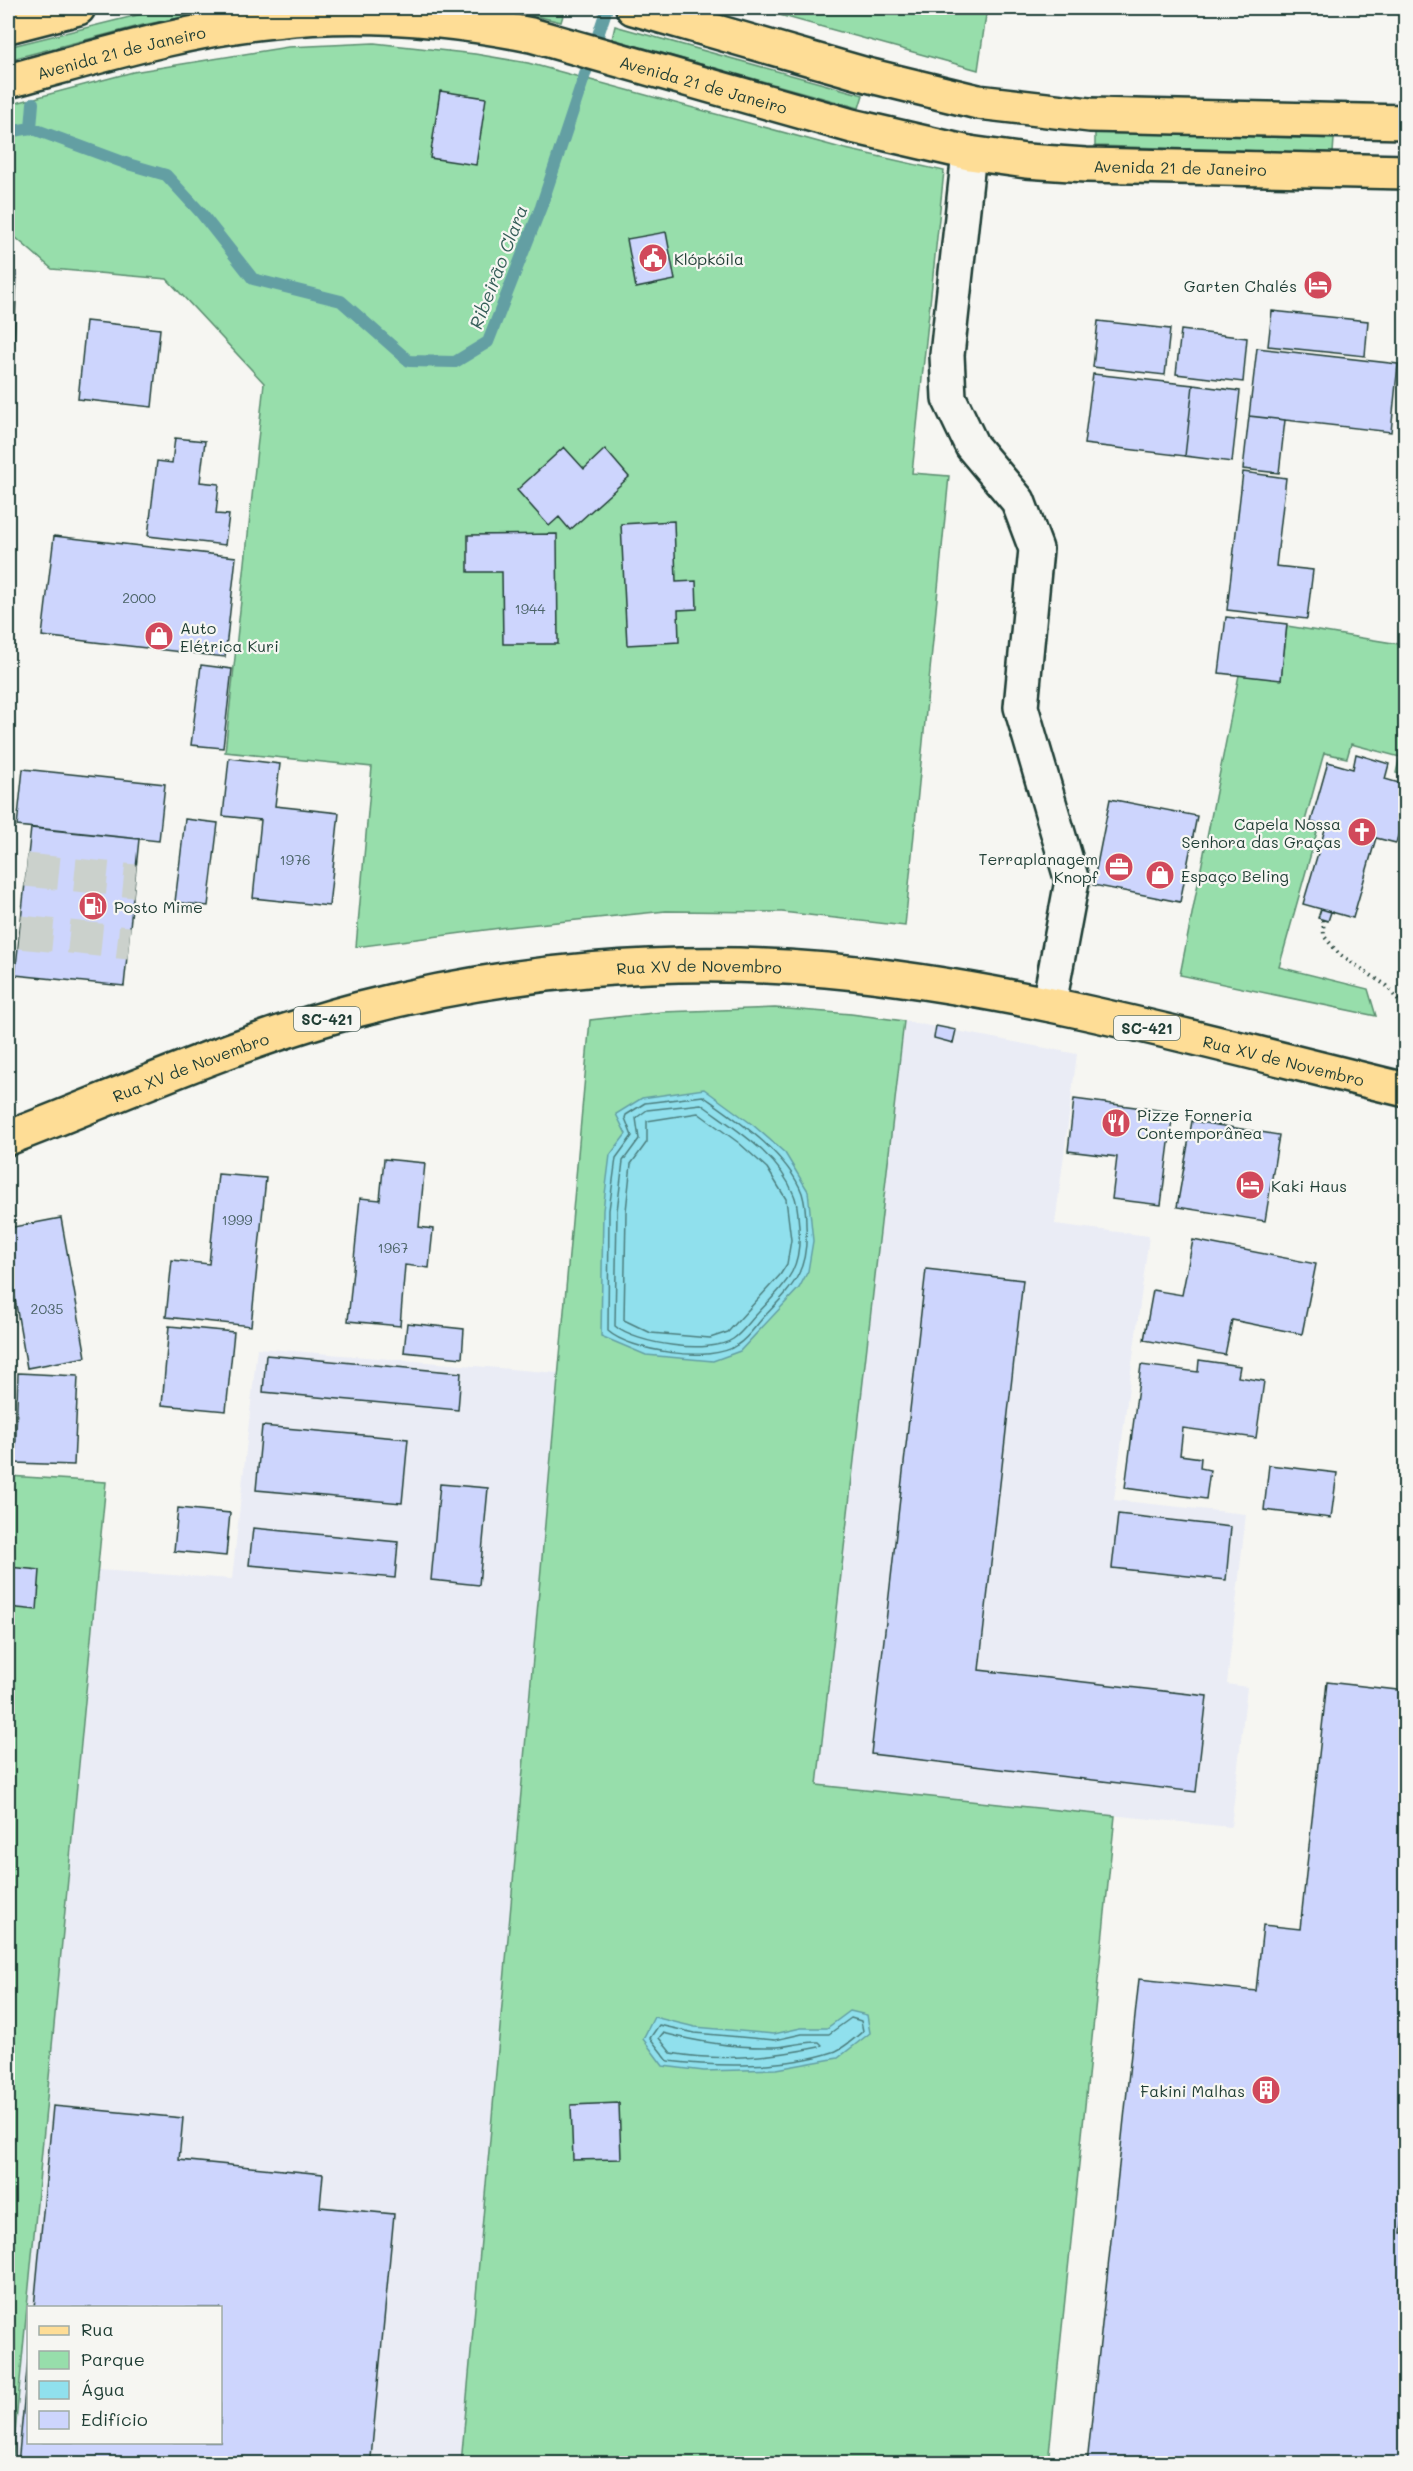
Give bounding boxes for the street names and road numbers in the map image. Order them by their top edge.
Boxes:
street label: Avenida 21 de Janeiro [34,21,207,83]
street label: Avenida 21 de Janeiro [618,50,790,118]
street label: Avenida 21 de Janeiro [1093,155,1267,179]
street label: Rua XV de Novembro [616,954,782,978]
road number: SC-421 [294,1007,360,1031]
road number: SC-421 [1114,1016,1180,1040]
street label: Rua XV de Novembro [109,1027,271,1106]
street label: Rua XV de Novembro [1201,1030,1367,1090]

